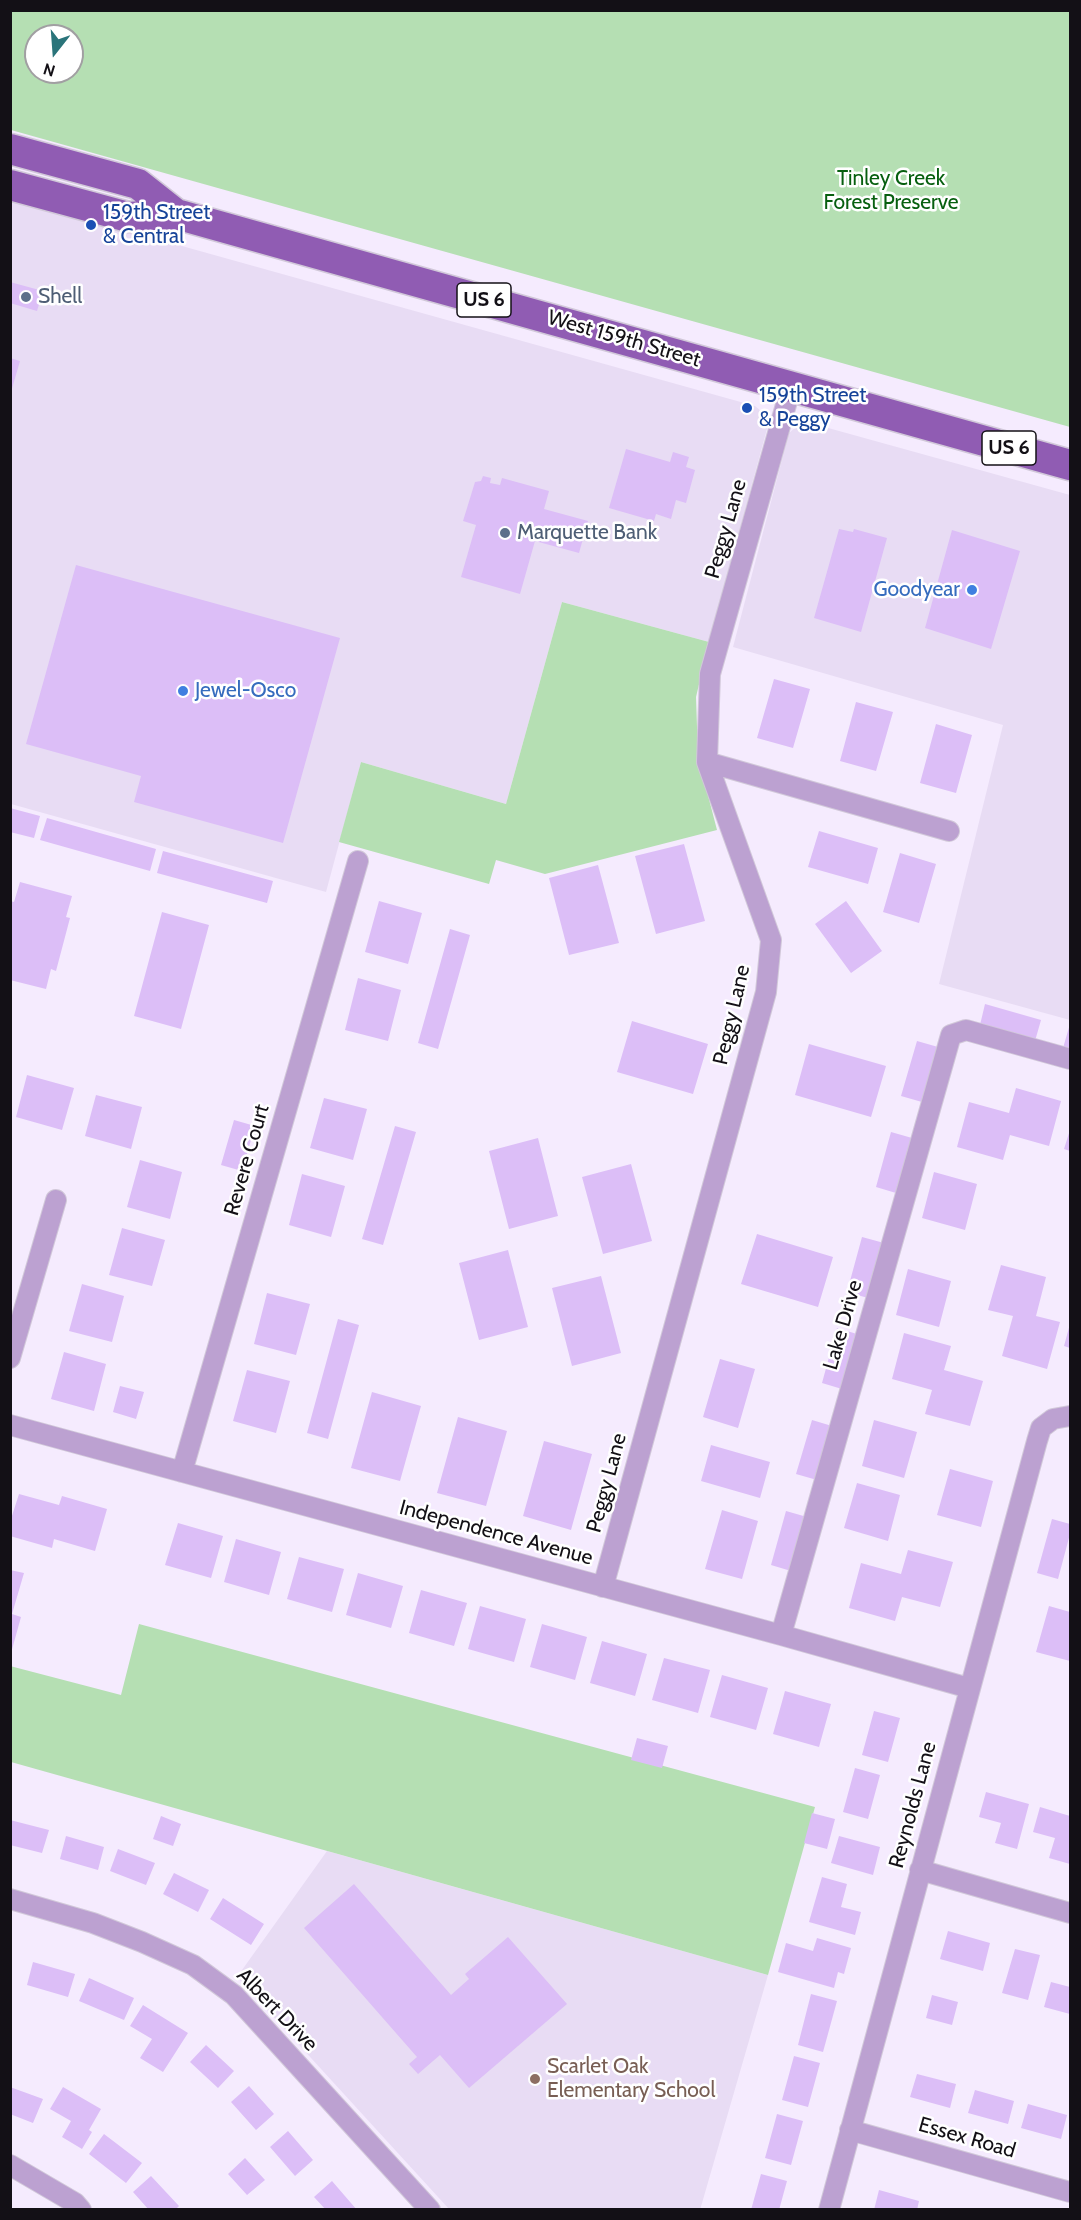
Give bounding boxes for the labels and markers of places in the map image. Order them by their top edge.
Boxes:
place label: 159th Street & Central [103,200,210,250]
marker: 159th Street & Central [84,218,98,232]
place label: Shell [38,284,82,310]
marker: Shell [19,290,33,304]
place label: 159th Street & Peggy [759,383,866,433]
marker: 159th Street & Peggy [740,401,754,415]
place label: Marquette Bank [517,520,657,546]
marker: Marquette Bank [498,526,512,540]
place label: Goodyear [873,577,960,603]
marker: Goodyear [965,583,979,597]
place label: Jewel-Osco [195,678,296,704]
marker: Jewel-Osco [176,684,190,698]
place label: Scarlet Oak Elementary School [547,2054,715,2104]
marker: Scarlet Oak Elementary School [528,2072,542,2086]

